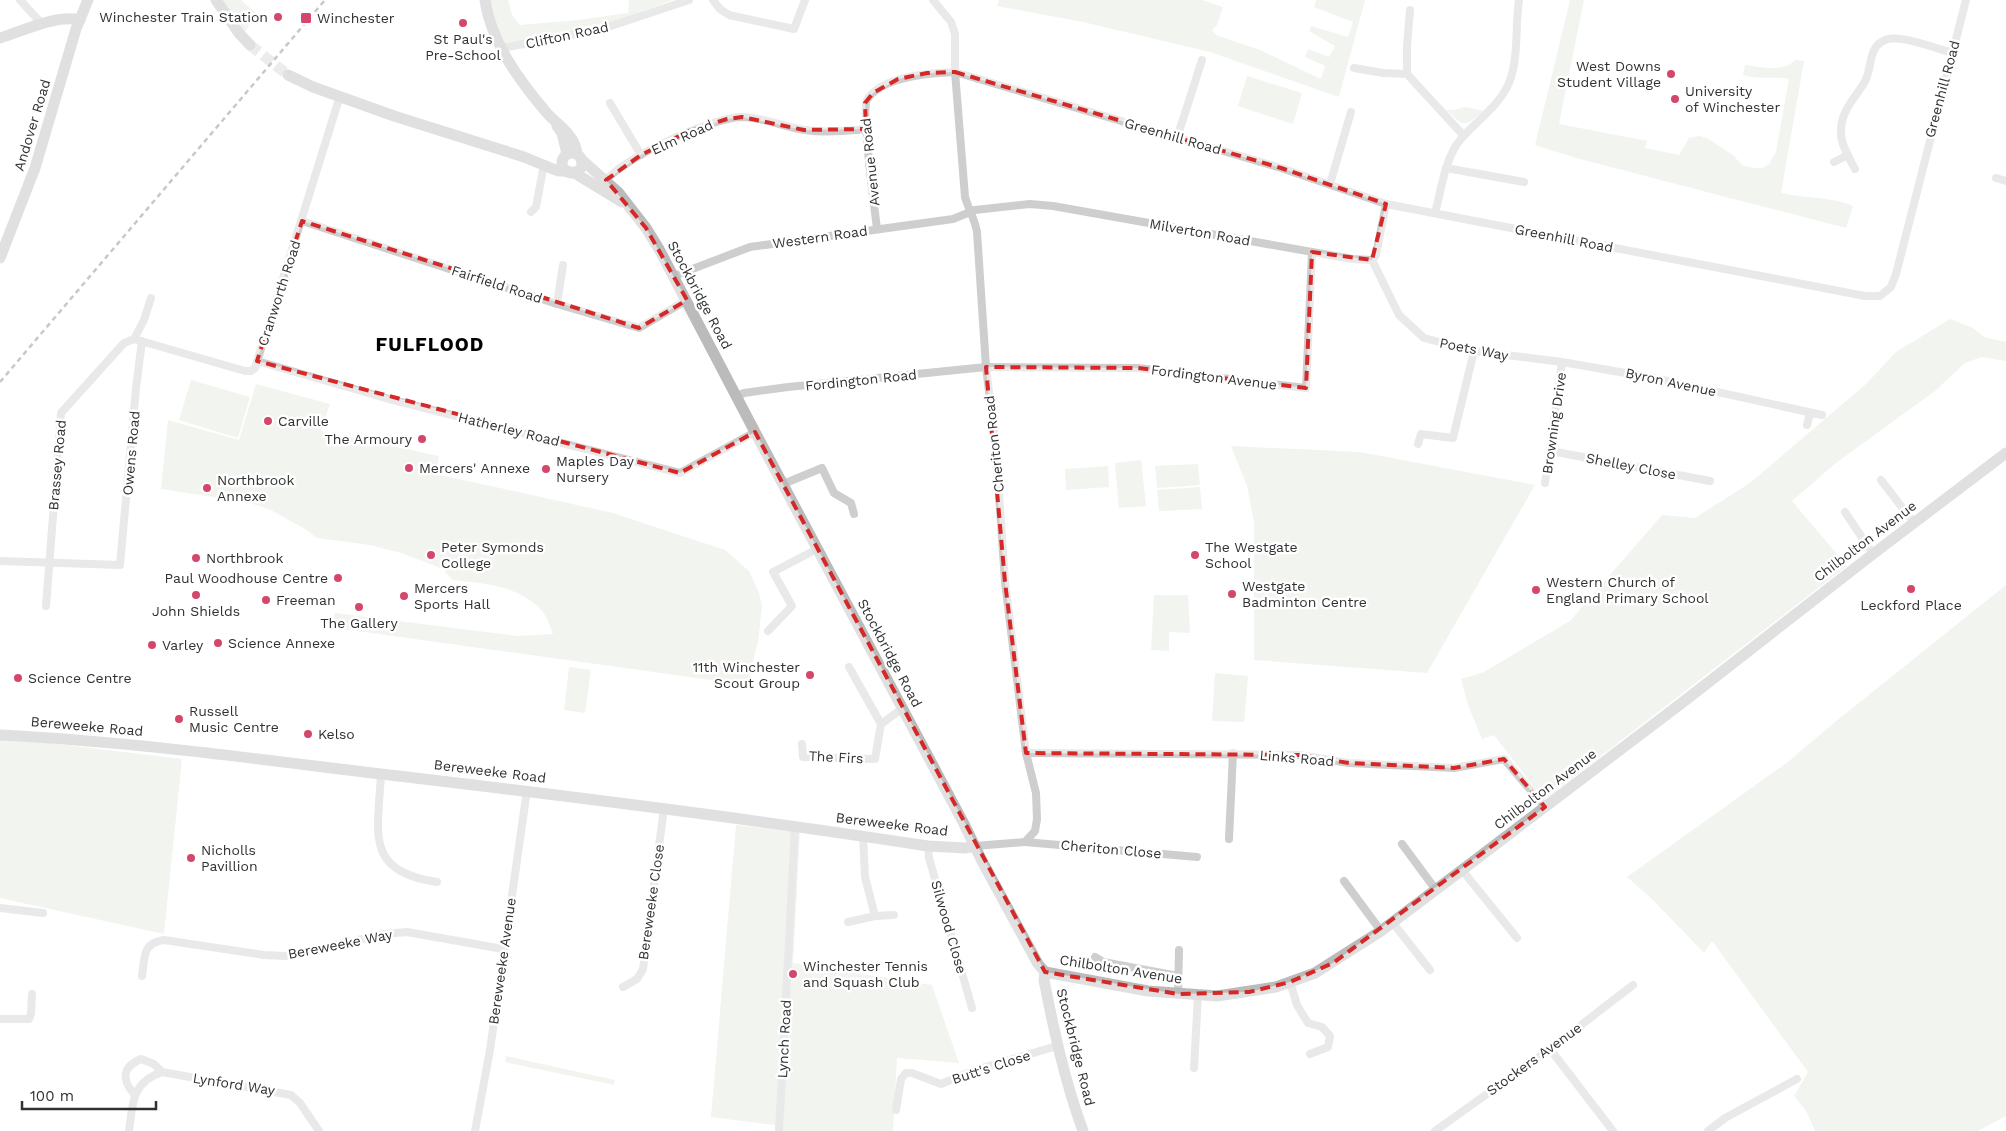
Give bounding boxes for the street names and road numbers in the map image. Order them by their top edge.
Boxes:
street label: Clifton Road [524,18,610,52]
street label: Greenhill Road [1921,39,1963,139]
street label: Andover Road [10,77,54,173]
street label: Greenhill Road [1123,115,1223,157]
street label: Elm Road [649,116,715,158]
street label: Avenue Road [857,117,883,207]
street label: Milverton Road [1148,215,1252,249]
street label: Greenhill Road [1513,221,1615,255]
street label: Western Road [771,222,869,252]
street label: Cranworth Road [254,238,304,348]
street label: Stockbridge Road [665,238,735,352]
street label: Fairfield Road [450,262,544,306]
street label: Poets Way [1438,334,1511,364]
street label: Fordington Avenue [1150,361,1278,393]
street label: Byron Avenue [1624,365,1718,399]
street label: Fordington Road [804,366,918,394]
street label: Browning Drive [1539,371,1569,475]
street label: Cheriton Road [981,395,1007,493]
street label: Hatherley Road [457,409,561,449]
street label: Owens Road [119,410,143,496]
street label: Brassey Road [45,419,69,511]
street label: Shelley Close [1585,449,1677,483]
street label: Chilbolton Avenue [1811,497,1919,585]
street label: Stockbridge Road [855,596,925,710]
street label: Bereweeke Road [30,713,144,739]
street label: Chilbolton Avenue [1491,745,1599,833]
street label: Links Road [1259,747,1335,769]
street label: The Firs [808,748,864,766]
street label: Bereweeke Road [433,756,547,786]
street label: Bereweeke Road [835,809,949,839]
street label: Cheriton Close [1060,837,1162,861]
street label: Bereweeke Close [635,843,667,961]
street label: Silwood Close [928,879,970,975]
street label: Bereweeke Avenue [485,897,519,1025]
street label: Bereweeke Way [286,926,394,962]
street label: Chilbolton Avenue [1058,951,1184,987]
street label: Stockbridge Road [1054,987,1098,1107]
street label: Lynch Road [774,999,794,1079]
street label: Stockers Avenue [1483,1019,1585,1099]
street label: Butt's Close [950,1047,1032,1087]
street label: Lynford Way [192,1070,277,1099]

